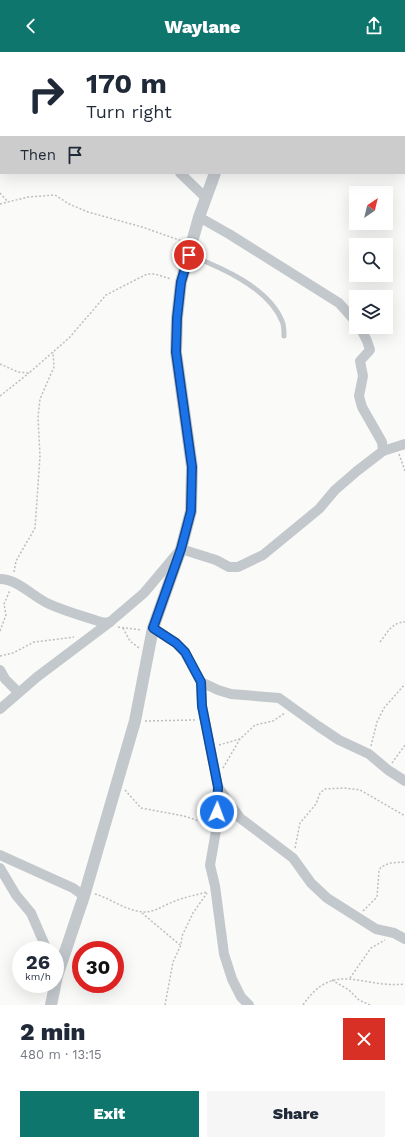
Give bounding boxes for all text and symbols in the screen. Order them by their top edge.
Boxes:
icon: back [20,15,42,37]
icon: share [363,15,385,37]
text: Waylane [164,16,241,37]
text: 170 m [86,67,167,100]
icon: right [20,68,72,120]
text: Turn right [86,101,172,122]
icon: arrive [64,144,86,166]
text: Then [20,146,56,164]
north arrow [349,186,393,230]
map controls [349,186,393,334]
pin [172,238,206,272]
button: search [349,238,393,282]
icon: arrive [178,244,200,266]
button: layers [349,290,393,334]
position arrow [196,791,238,833]
speed limit sign: 30 [72,941,124,993]
text: 26 [26,950,50,974]
text: km/h [25,971,51,982]
text: 2 min [20,1018,85,1046]
button: close [343,1018,385,1060]
text: 480 m · 13:15 [20,1047,102,1062]
button: Exit [20,1091,199,1137]
button: Share [207,1091,385,1137]

